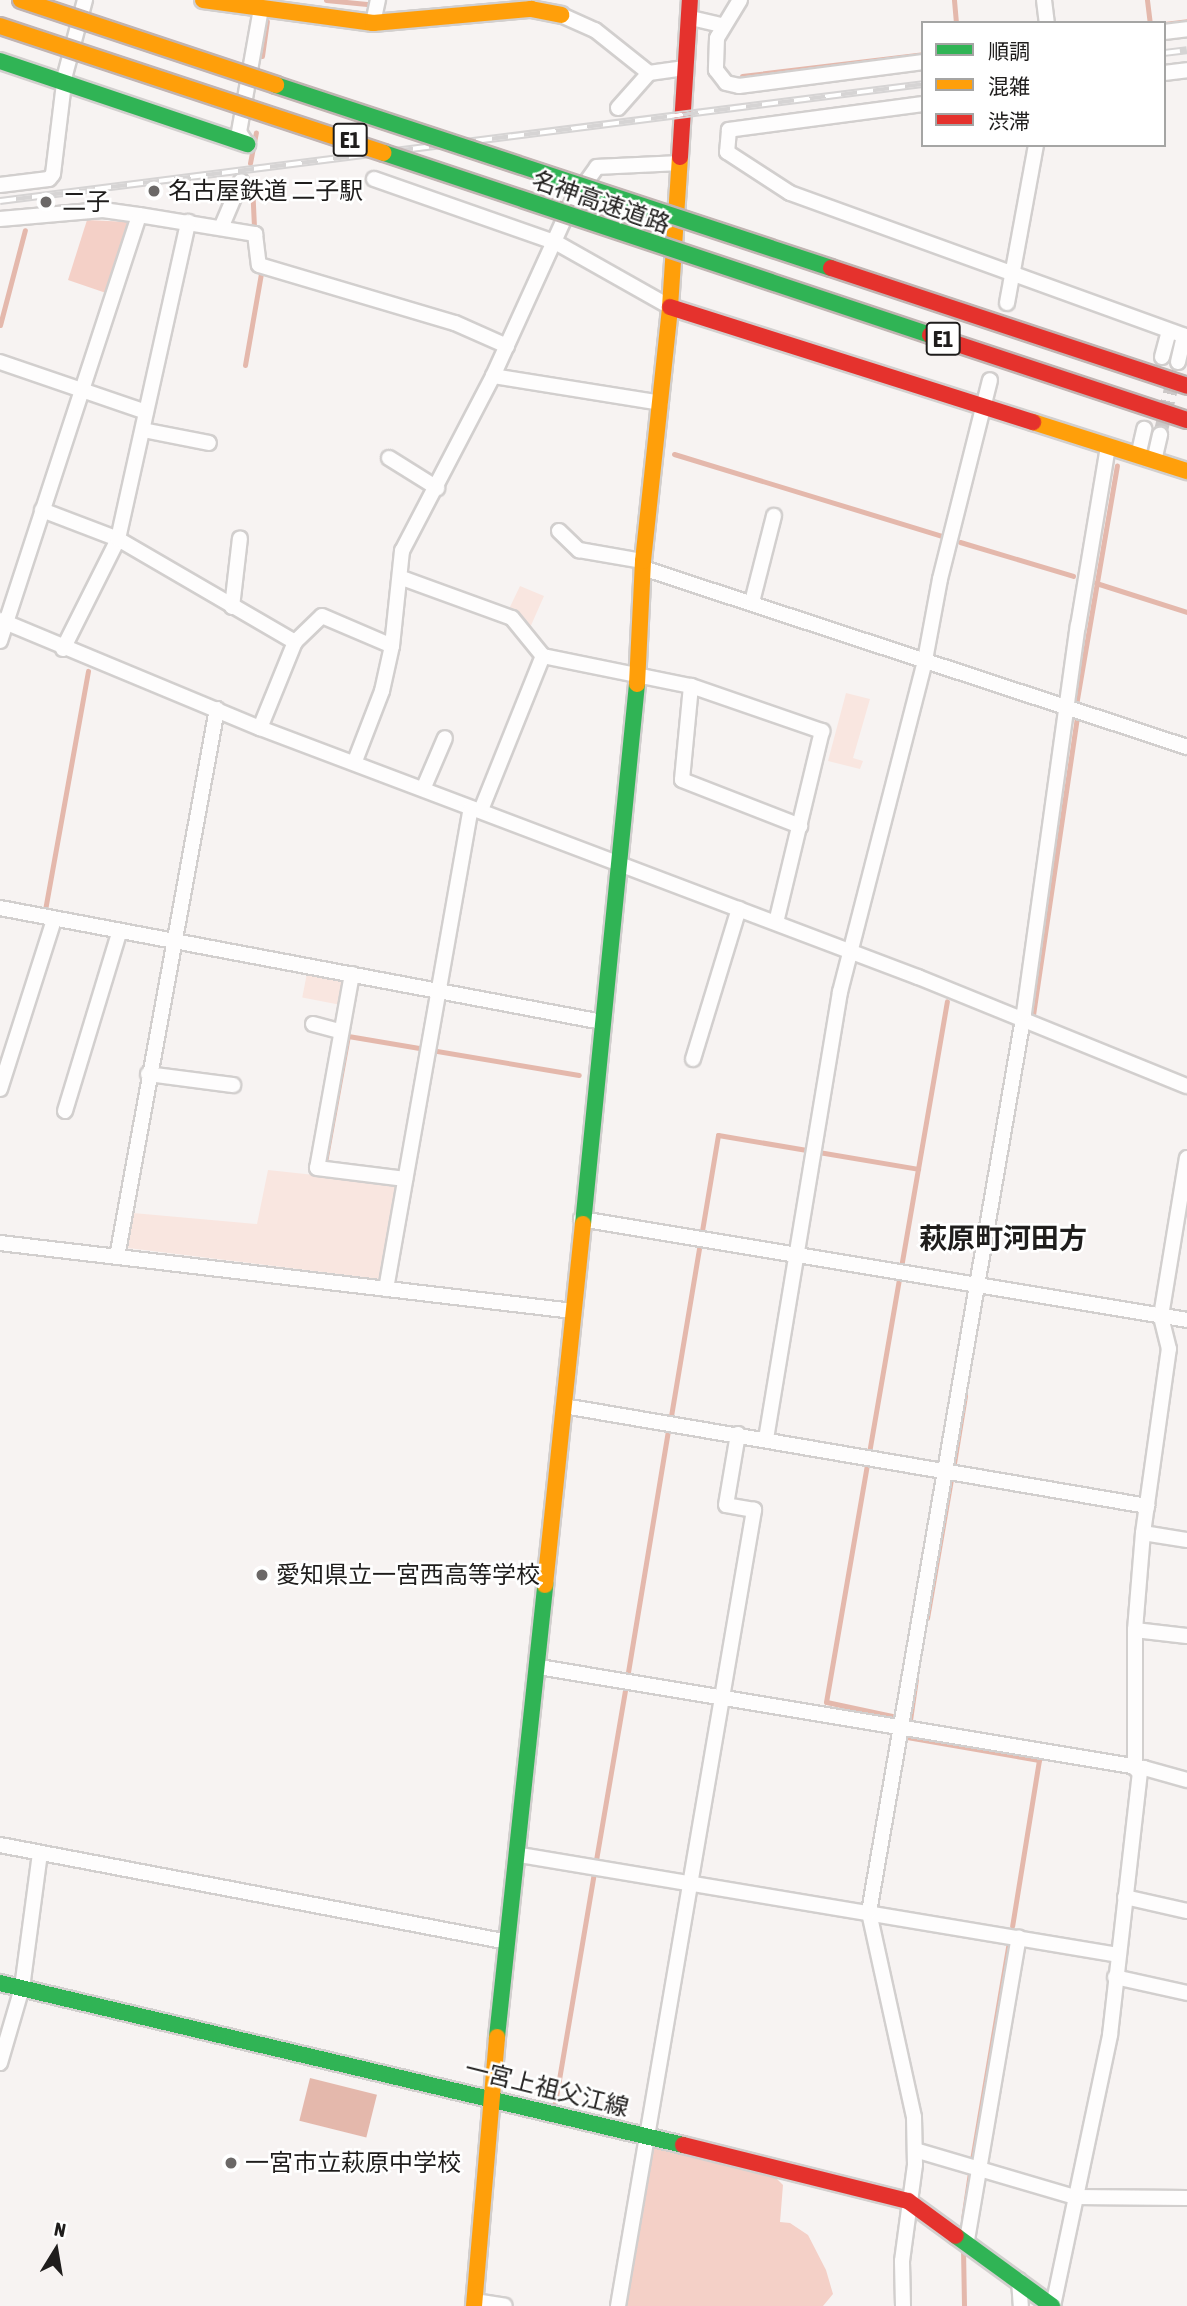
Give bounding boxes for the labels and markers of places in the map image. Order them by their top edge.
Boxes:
place label: 名古屋鉄道 二子駅 [168,177,363,205]
marker: 名古屋鉄道 二子駅 [146,183,162,199]
place label: 二子 [62,188,110,216]
marker: 二子 [36,192,56,212]
place label: 愛知県立一宮西高等学校 [276,1561,540,1589]
marker: 愛知県立一宮西高等学校 [254,1567,270,1583]
place label: 一宮市立萩原中学校 [245,2149,461,2177]
marker: 一宮市立萩原中学校 [223,2155,239,2171]

